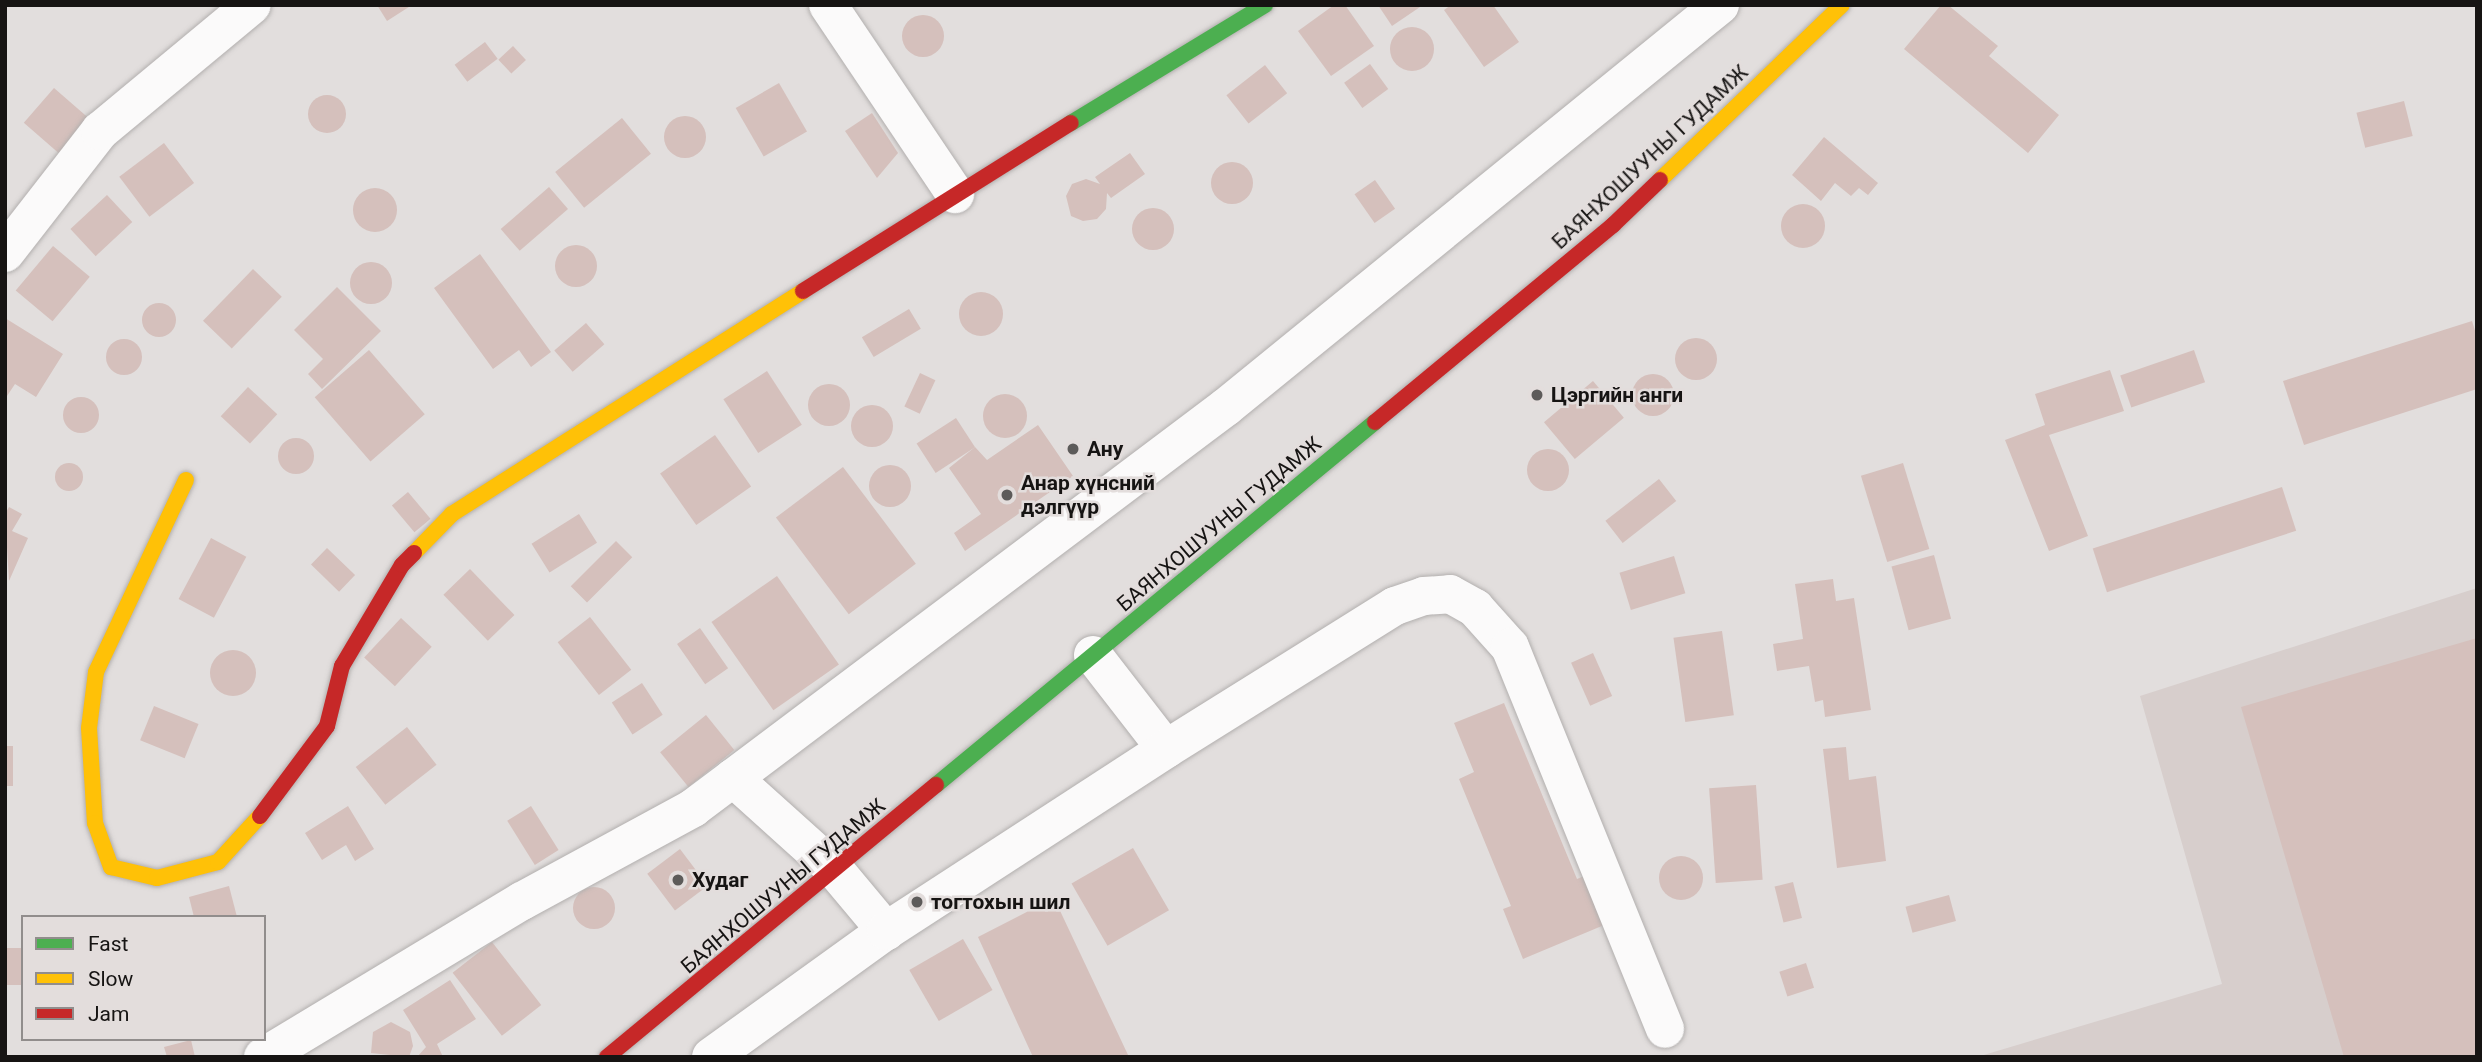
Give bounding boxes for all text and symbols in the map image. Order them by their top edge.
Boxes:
street label: БАЯНХОШУУНЫ ГУДАМЖ [1547,60,1753,254]
place label: Цэргийн анги [1551,382,1683,408]
marker: Цэргийн анги [1529,387,1545,403]
street label: БАЯНХОШУУНЫ ГУДАМЖ [1112,431,1326,617]
place label: Ану [1087,436,1123,462]
marker: Ану [1065,441,1081,457]
place label: Анар хүнсний дэлгүүр [1021,470,1155,520]
marker: Анар хүнсний дэлгүүр [999,487,1015,503]
street label: БАЯНХОШУУНЫ ГУДАМЖ [676,793,890,979]
place label: Худаг [692,867,748,893]
marker: Худаг [670,872,686,888]
place label: тогтохын шил [931,889,1070,915]
marker: тогтохын шил [909,894,925,910]
legend [21,915,266,1041]
text: Fast [88,932,128,956]
text: Slow [88,967,133,991]
text: Jam [88,1002,129,1026]

